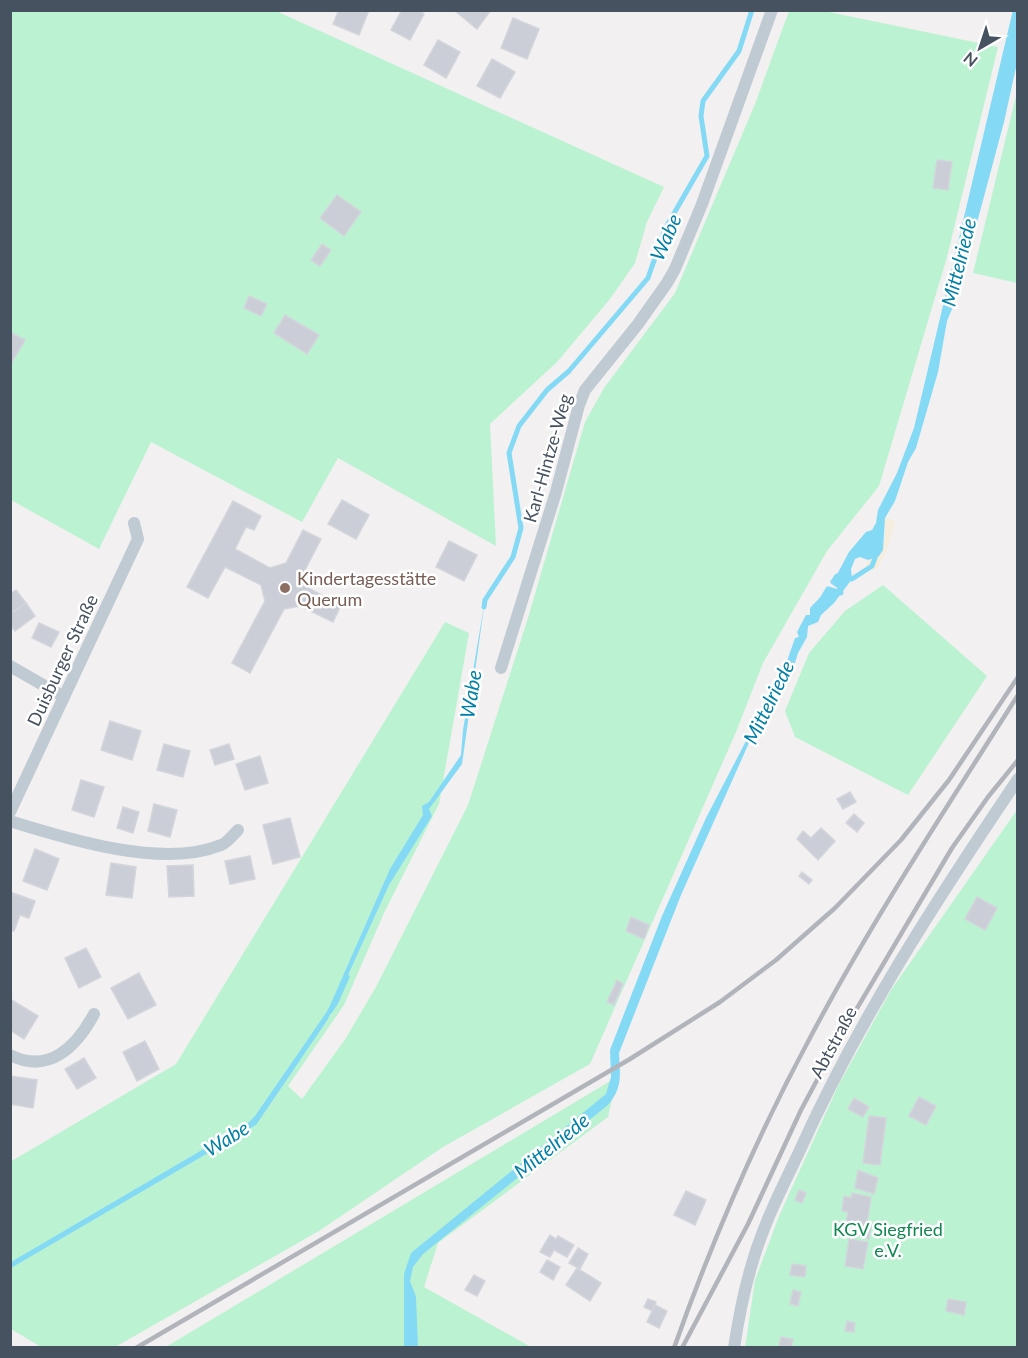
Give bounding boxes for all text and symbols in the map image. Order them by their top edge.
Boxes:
north arrow [950,18,1010,78]
text: N [959,49,981,71]
water label: Wabe [644,210,686,264]
water label: Mittelriede [935,216,981,308]
street label: Karl-Hintze-Weg [518,391,576,525]
place label: Kindertagesstätte Querum [297,567,436,610]
marker: Kindertagesstätte Querum [278,581,292,595]
street label: Duisburger Straße [22,591,102,729]
water label: Mittelriede [738,656,798,748]
water label: Wabe [454,668,486,720]
street label: Abtstraße [805,1002,861,1082]
water label: Mittelriede [509,1107,593,1183]
water label: Wabe [199,1115,253,1161]
park label: KGV Siegfried e.V. [833,1218,943,1261]

